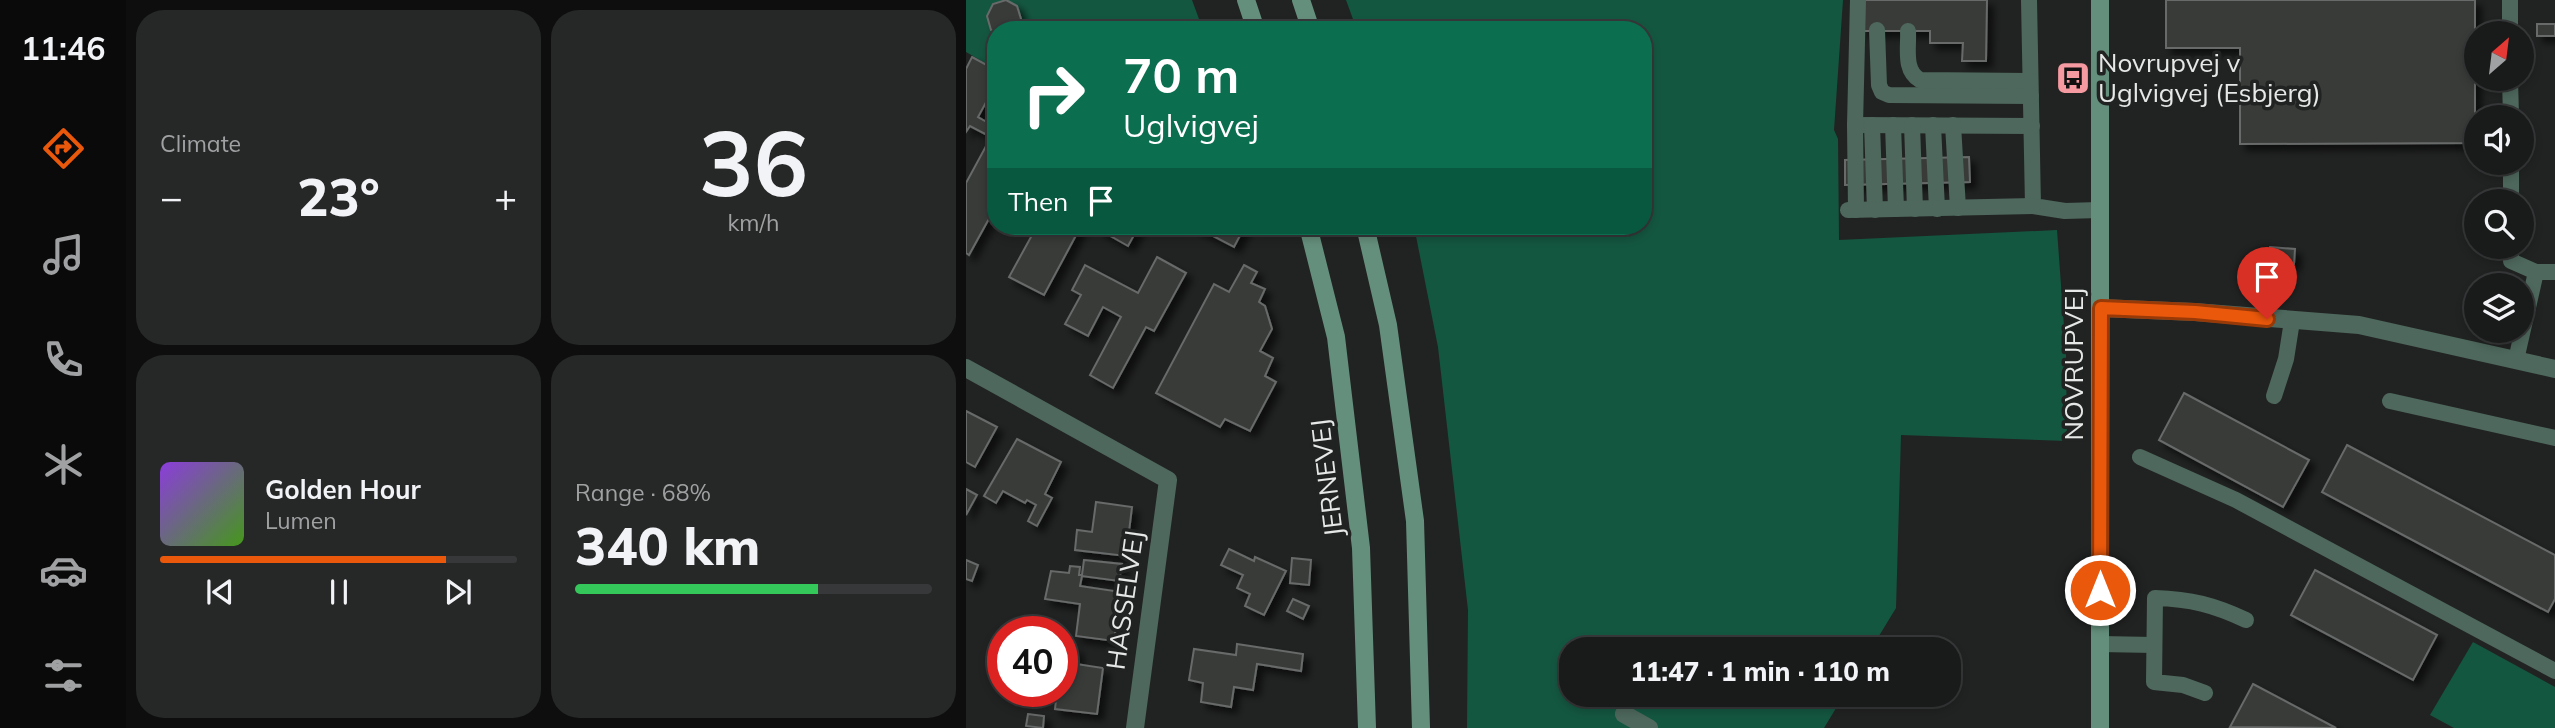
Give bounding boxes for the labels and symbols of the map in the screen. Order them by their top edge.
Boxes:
north arrow [2464,21,2534,91]
place label: Novrupvej v Uglvigvej (Esbjerg) [2098,46,2321,109]
bus stop icon: Novrupvej v Uglvigvej (Esbjerg) [2054,59,2092,97]
pin [2237,247,2297,319]
street label: NOVRUPVEJ [2057,287,2090,441]
street label: JERNEVEJ [1303,417,1350,539]
street label: HASSELVEJ [1098,528,1151,672]
position arrow [2063,553,2137,627]
speed limit sign: 40 [987,616,1078,707]

